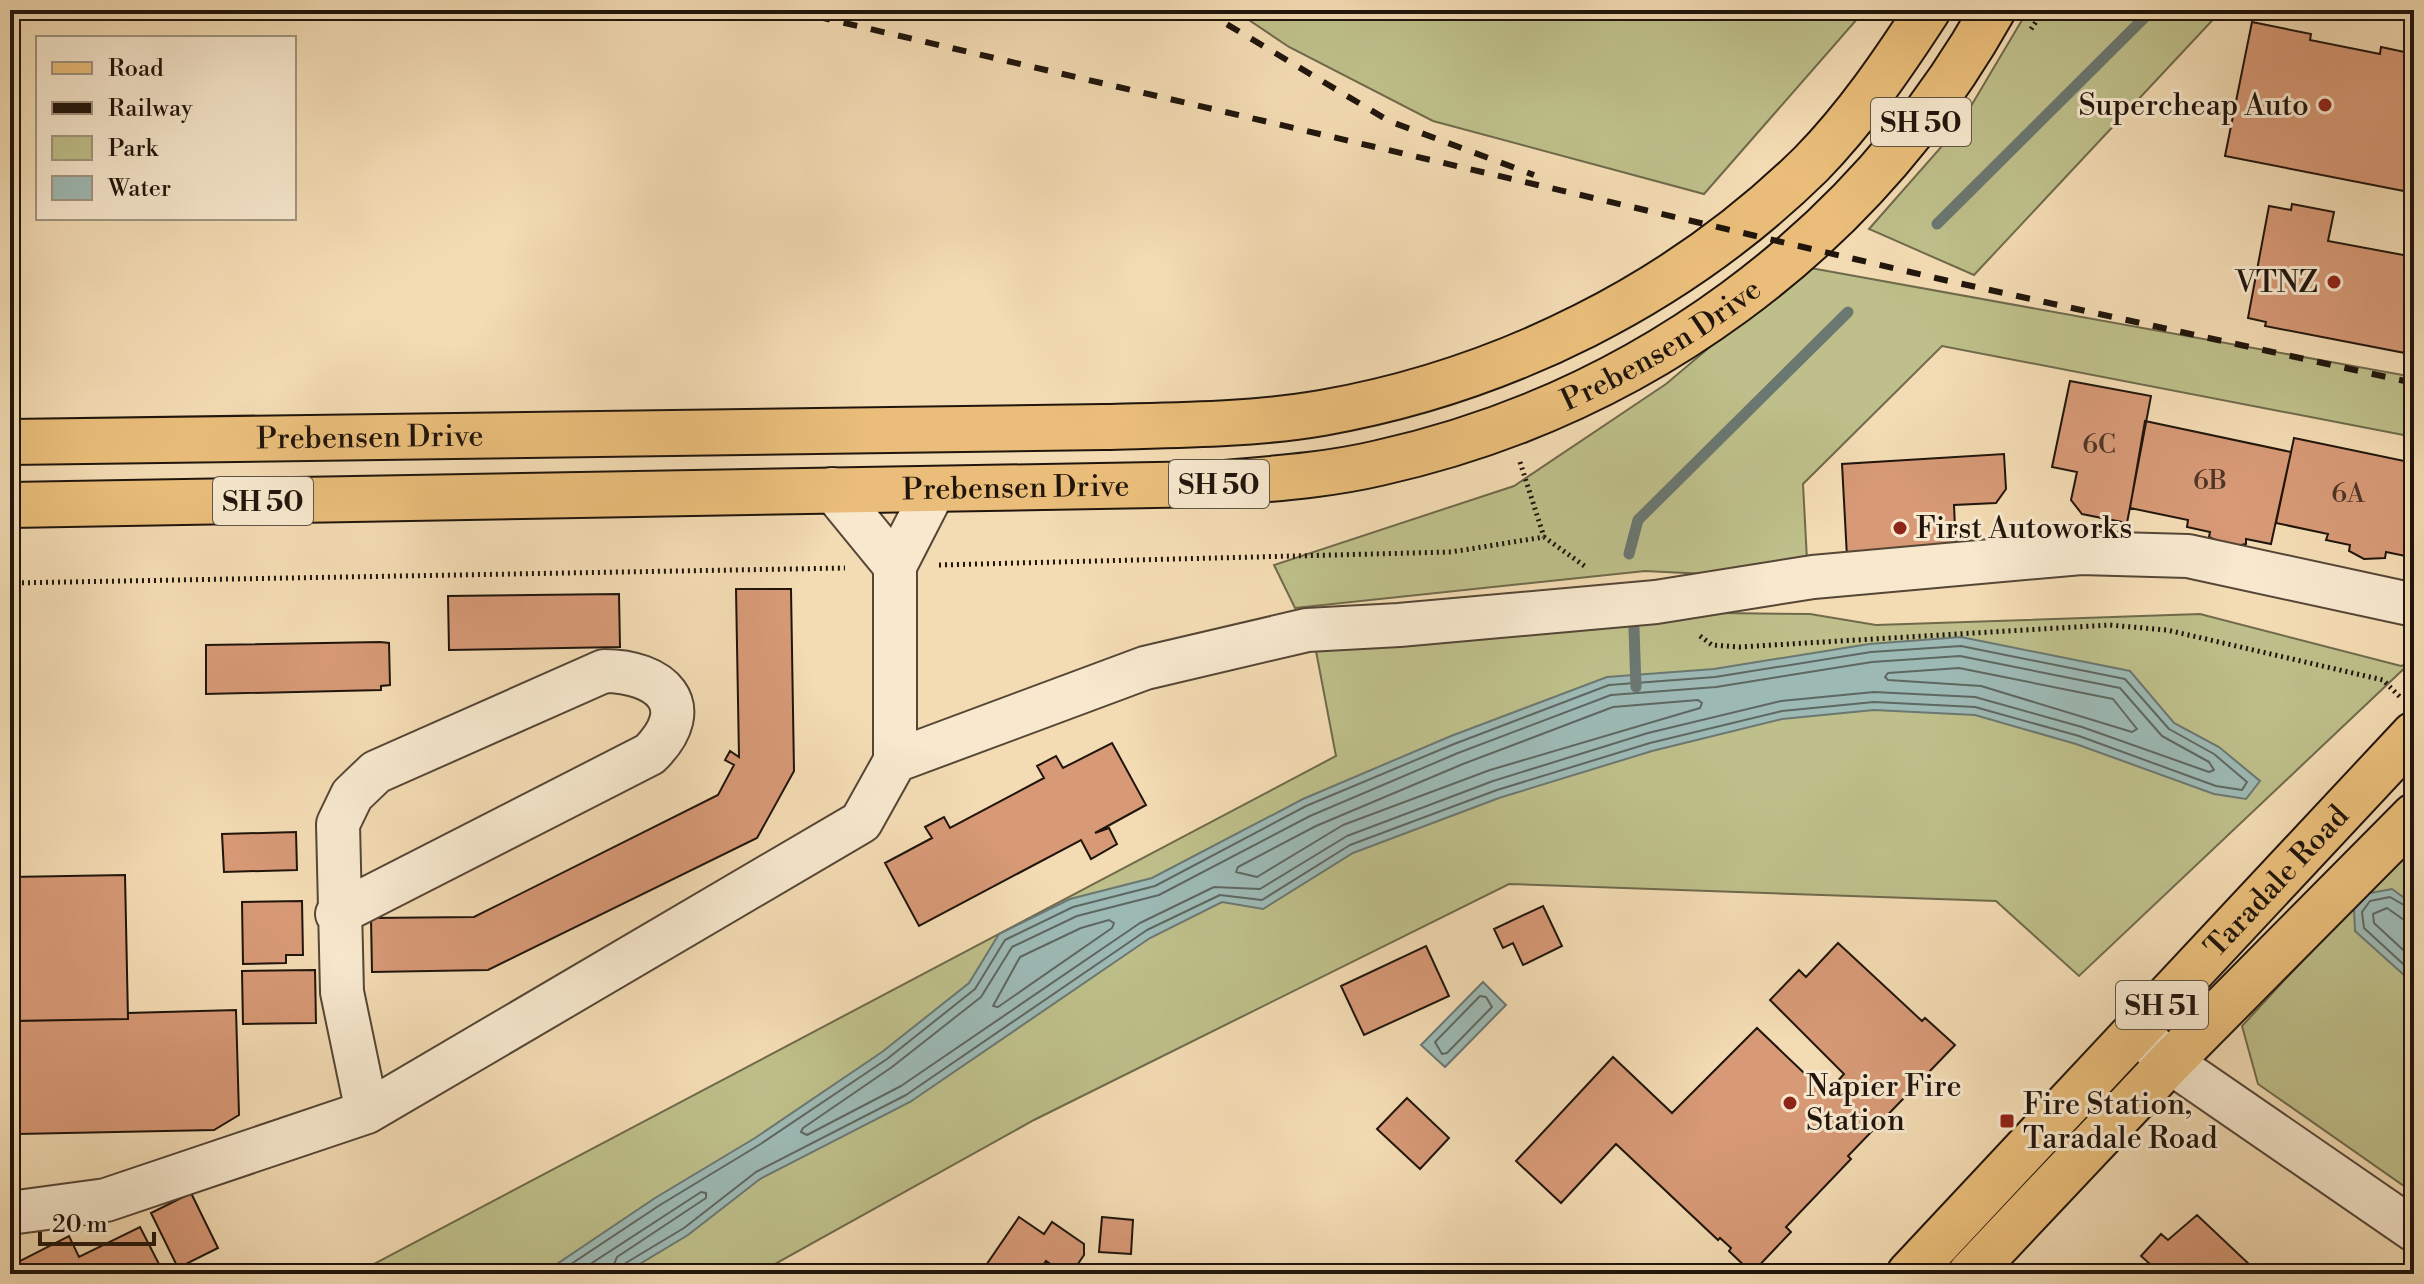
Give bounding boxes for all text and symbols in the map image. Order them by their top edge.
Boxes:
legend [36,36,296,220]
text: Road [108,54,164,84]
place label: Supercheap Auto [2078,87,2309,125]
text: Railway [108,94,193,124]
marker: Supercheap Auto [2316,96,2334,114]
road number: SH 50 [1871,98,1971,146]
text: Park [108,134,159,164]
text: Water [107,174,171,204]
place label: VTNZ [2234,264,2318,302]
street label: Prebensen Drive [1555,271,1769,420]
marker: VTNZ [2325,273,2343,291]
street label: Prebensen Drive [256,418,484,459]
house number: 6C [2082,429,2116,461]
road number: SH 50 [1169,460,1269,508]
house number: 6B [2193,465,2227,497]
street label: Prebensen Drive [902,467,1130,509]
road number: SH 50 [213,477,313,525]
house number: 6A [2331,478,2366,510]
place label: First Autoworks [1916,510,2132,548]
marker: First Autoworks [1891,519,1909,537]
street label: Taradale Road [2197,798,2358,966]
road number: SH 51 [2116,981,2208,1029]
place label: Napier Fire Station [1806,1068,1962,1140]
place label: Fire Station, Taradale Road [2023,1086,2218,1158]
marker: Napier Fire Station [1781,1094,1799,1112]
marker: Fire Station, Taradale Road [1998,1112,2016,1130]
scale bar [40,1196,154,1246]
text: 20 m [52,1210,108,1240]

